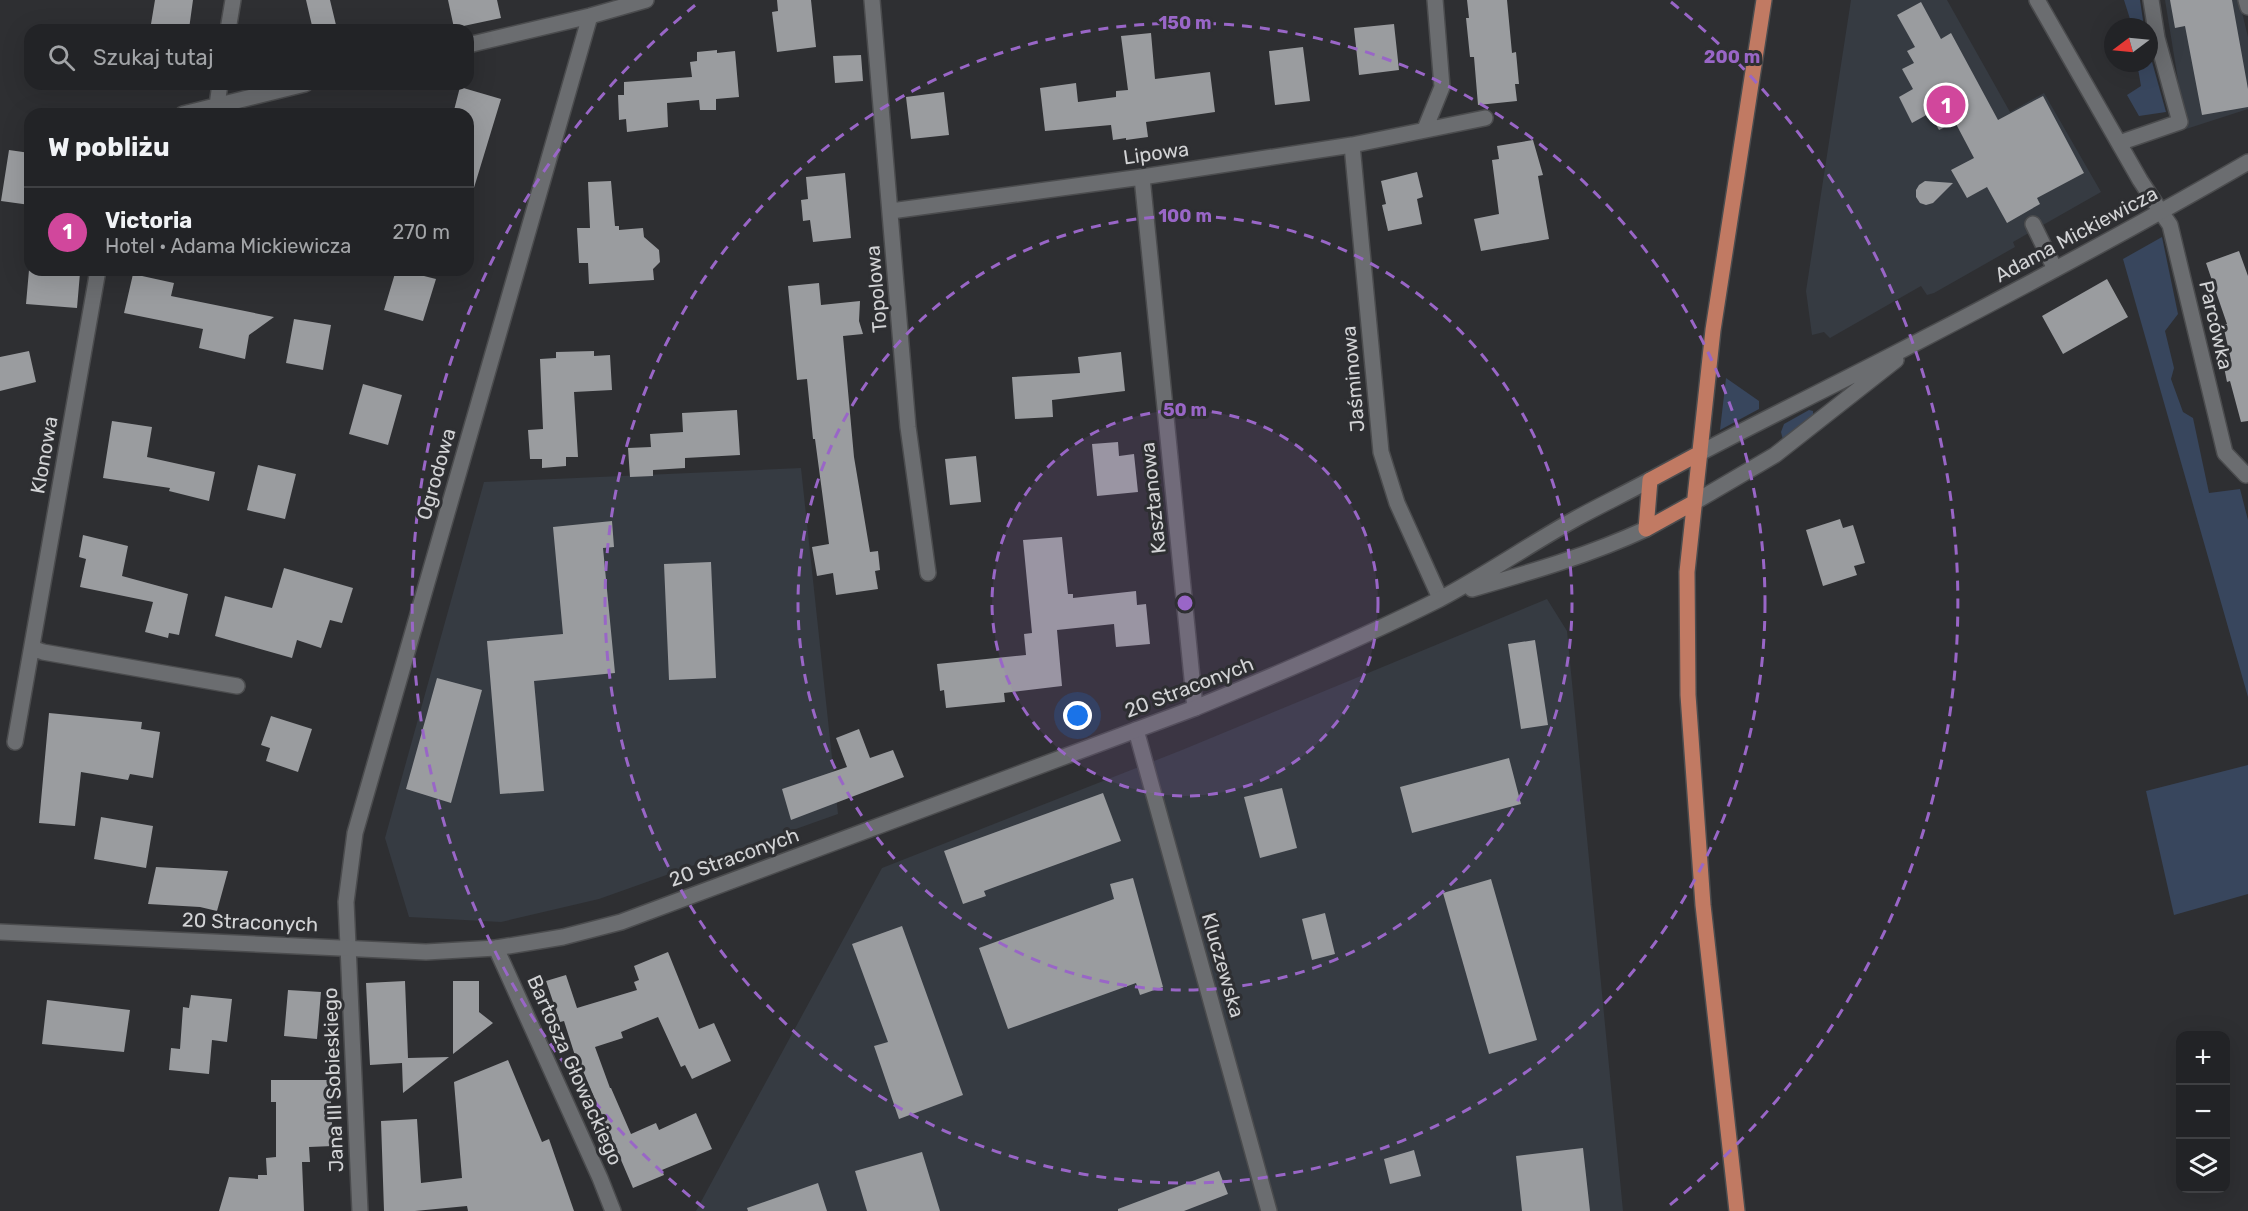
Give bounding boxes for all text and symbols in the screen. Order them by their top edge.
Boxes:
text: 150 m [1158,12,1212,34]
north arrow [2104,18,2158,72]
search box [24,24,474,90]
icon: search [45,41,78,74]
text: Szukaj tutaj [93,44,214,71]
text: 200 m [1704,46,1760,68]
pin: 1 [1926,82,1966,128]
text: W pobliżu [48,132,170,163]
street label: Lipowa [1122,137,1190,169]
street label: Adama Mickiewicza [1990,181,2162,287]
text: 100 m [1158,205,1212,227]
text: Victoria [105,207,192,234]
text: 1 [63,220,72,244]
text: 270 m [393,220,450,244]
text: Hotel · Adama Mickiewicza [105,234,351,258]
street label: Topolowa [860,244,892,334]
street label: Parcówka [2194,278,2238,372]
street label: Jaśminowa [1336,325,1370,433]
text: 50 m [1163,399,1207,421]
street label: Klonowa [25,414,63,496]
street label: Ogrodowa [411,425,461,523]
street label: Kasztanowa [1135,441,1171,555]
centre of rings [1175,593,1195,613]
street label: 20 Straconych [1121,651,1257,723]
your location [1063,701,1092,730]
street label: 20 Straconych [666,822,802,892]
street label: 20 Straconych [181,908,319,936]
street label: Kluczewska [1197,910,1249,1020]
street label: Bartosza Głowackiego [522,971,628,1169]
street label: Jana III Sobieskiego [318,987,348,1173]
map controls [2176,1031,2230,1193]
button: + [2176,1031,2230,1085]
button: − [2176,1085,2230,1139]
button: layers [2176,1139,2230,1193]

